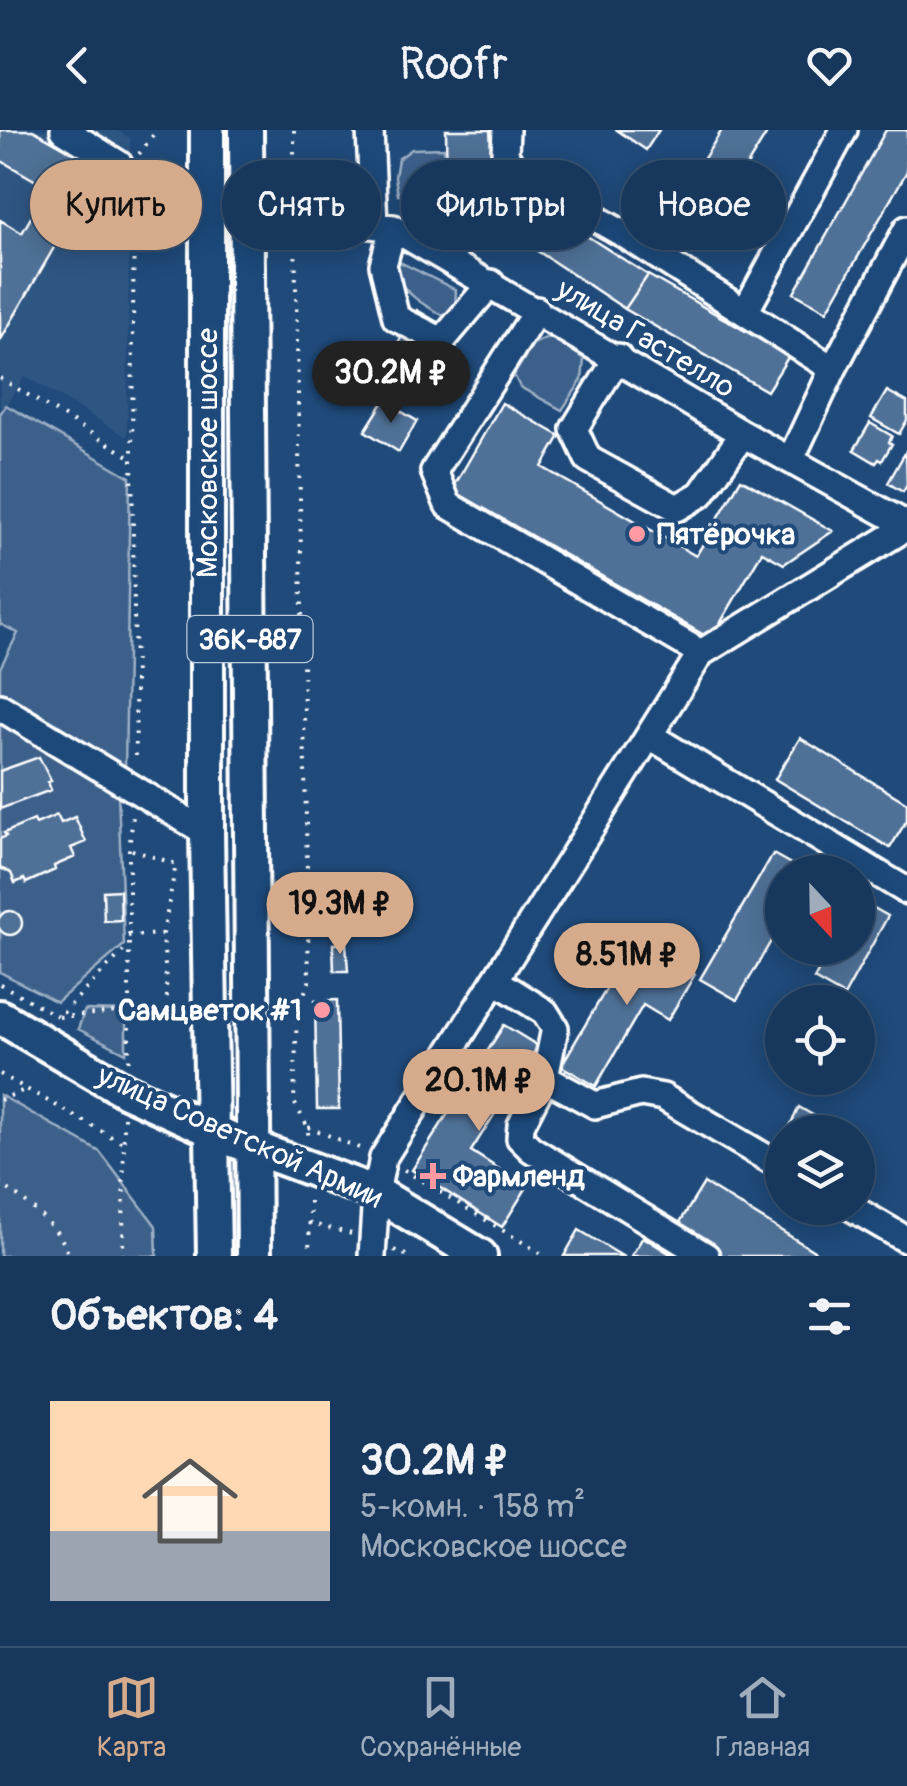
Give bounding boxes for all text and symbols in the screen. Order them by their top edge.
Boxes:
text: Roofr [399,37,508,93]
icon: back [50,38,105,93]
icon: heart [802,38,857,93]
chip: Купить [30,160,202,250]
chip: Снять [222,160,381,250]
chip: Фильтры [401,160,601,250]
chip: Новое [621,160,786,250]
street label: улица Гастелло [549,270,742,406]
street label: Московское шоссе [189,328,226,578]
pin: 30.2M ₽ [299,341,483,426]
text: 30.2M ₽ [334,353,448,393]
place label: Пятёрочка [657,516,795,553]
marker: Пятёрочка [626,523,648,545]
road number: 36К-887 [188,616,312,662]
north arrow [765,855,875,965]
map controls [765,855,875,1225]
pin: 19.3M ₽ [248,872,432,957]
text: 19.3M ₽ [288,884,392,924]
pin: 8.51M ₽ [535,923,719,1008]
text: 8.51M ₽ [576,935,678,975]
button: locate [765,985,875,1095]
place label: Самцветок #1 [118,992,302,1029]
marker: Самцветок #1 [311,999,333,1021]
pin: 20.1M ₽ [387,1049,571,1134]
street label: улица Советской Армии [91,1056,388,1216]
text: 20.1M ₽ [425,1061,533,1101]
button: layers [765,1115,875,1225]
place label: Фармленд [452,1158,586,1195]
marker: Фармленд [422,1165,444,1187]
icon: filters [802,1289,857,1344]
text: Объектов: 4 [50,1290,278,1342]
text: 30.2M ₽ [360,1435,509,1487]
icon: home [130,1441,250,1561]
text: 5-комн. · 158 m² [360,1487,585,1527]
text: Московское шоссе [360,1527,627,1567]
tab: Карта [97,1670,166,1765]
tab: Сохранённые [360,1670,521,1765]
tab: Главная [715,1670,810,1765]

